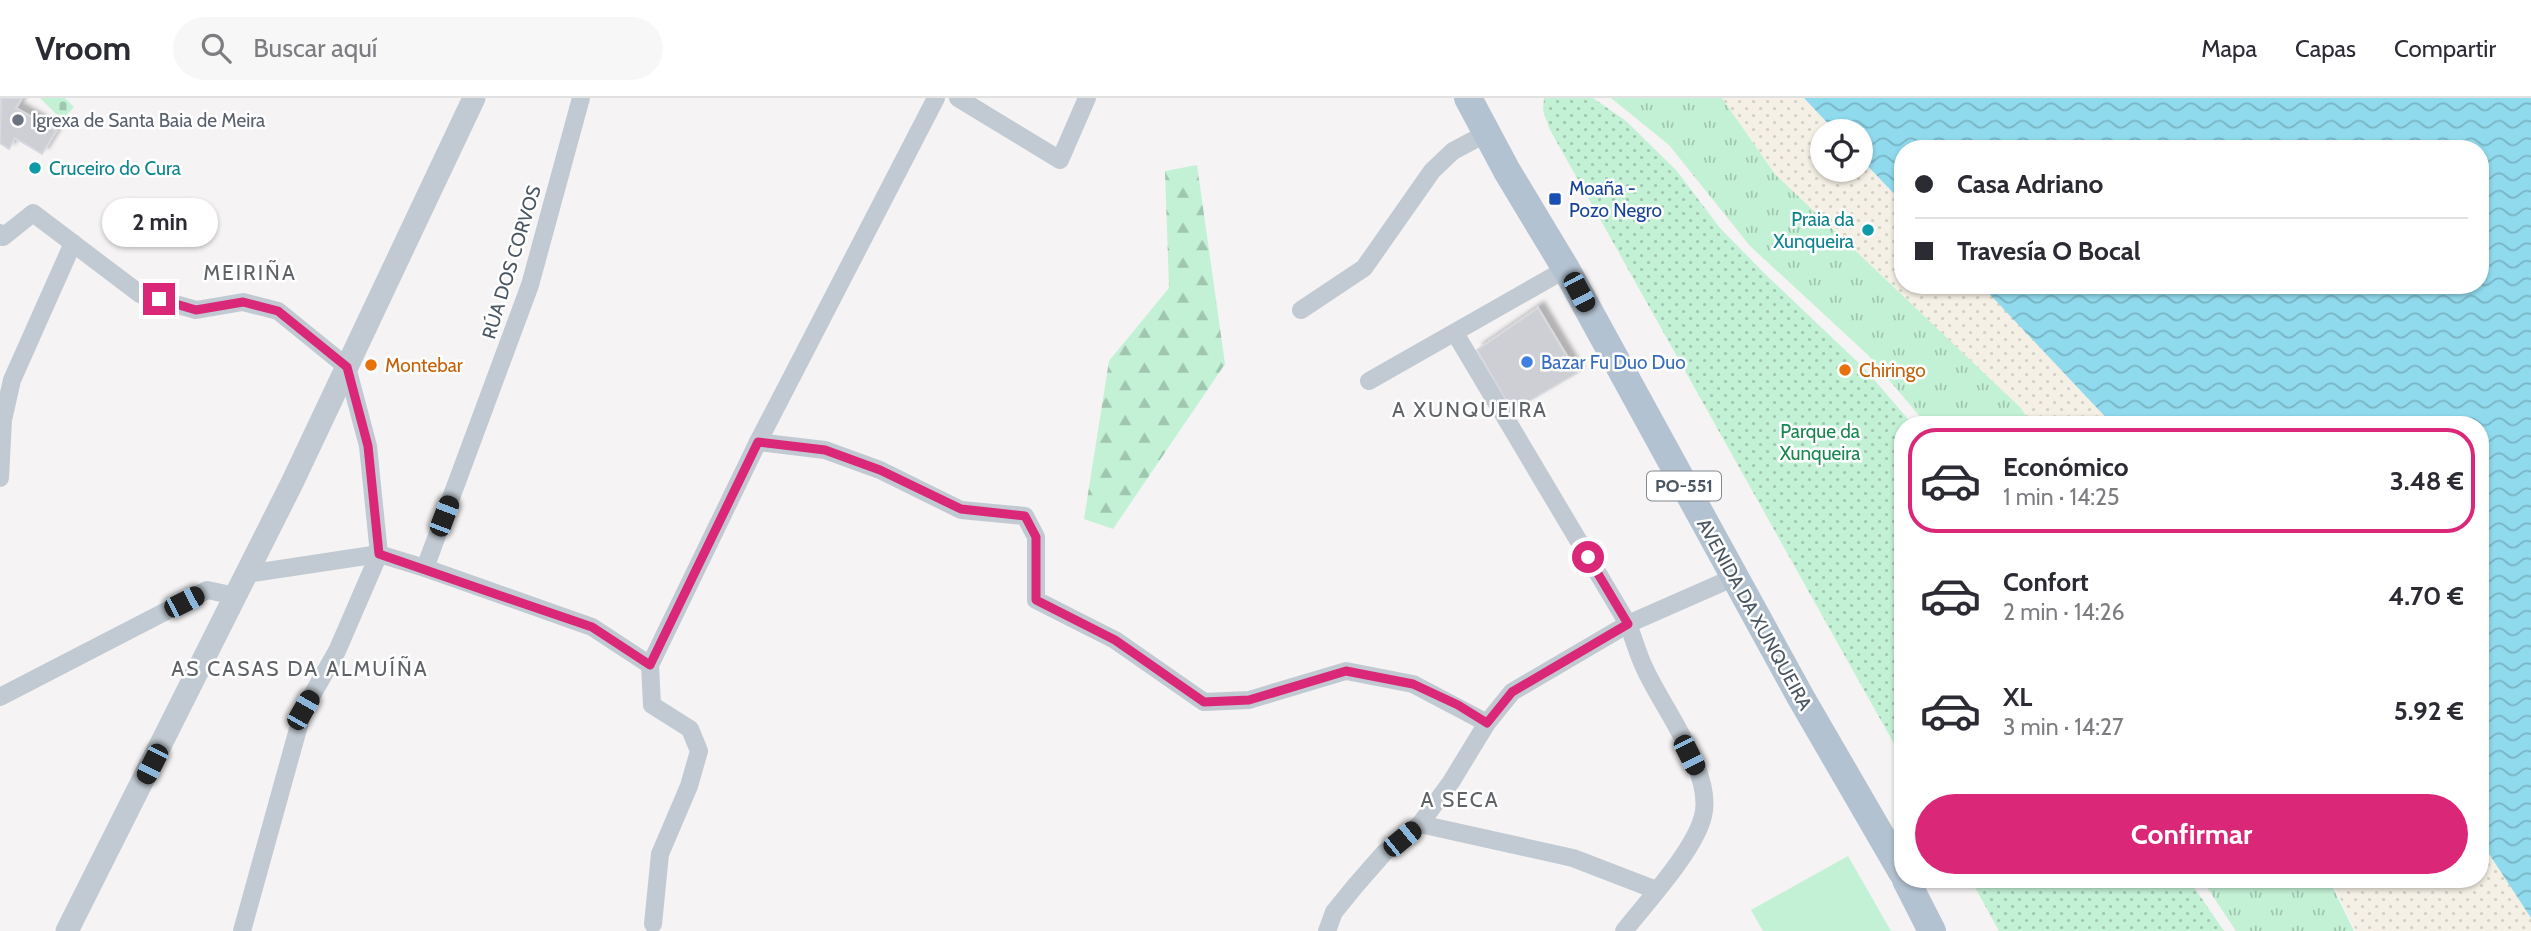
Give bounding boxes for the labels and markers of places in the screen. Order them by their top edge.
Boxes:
place label: Igrexa de Santa Baia de Meira [32,109,265,132]
marker: Igrexa de Santa Baia de Meira [10,112,26,128]
place label: Cruceiro do Cura [49,157,181,180]
marker: Cruceiro do Cura [27,160,43,176]
place label: Moaña - Pozo Negro [1569,177,1662,222]
marker: Moaña - Pozo Negro [1547,191,1563,207]
place label: Praia da Xunqueira [1773,208,1854,253]
marker: Praia da Xunqueira [1860,222,1876,238]
place label: Bazar Fu Duo Duo [1541,351,1686,374]
place label: Montebar [385,354,463,377]
marker: Bazar Fu Duo Duo [1519,354,1535,370]
marker: Montebar [363,357,379,373]
place label: Chiringo [1859,359,1926,382]
marker: Chiringo [1837,362,1853,378]

